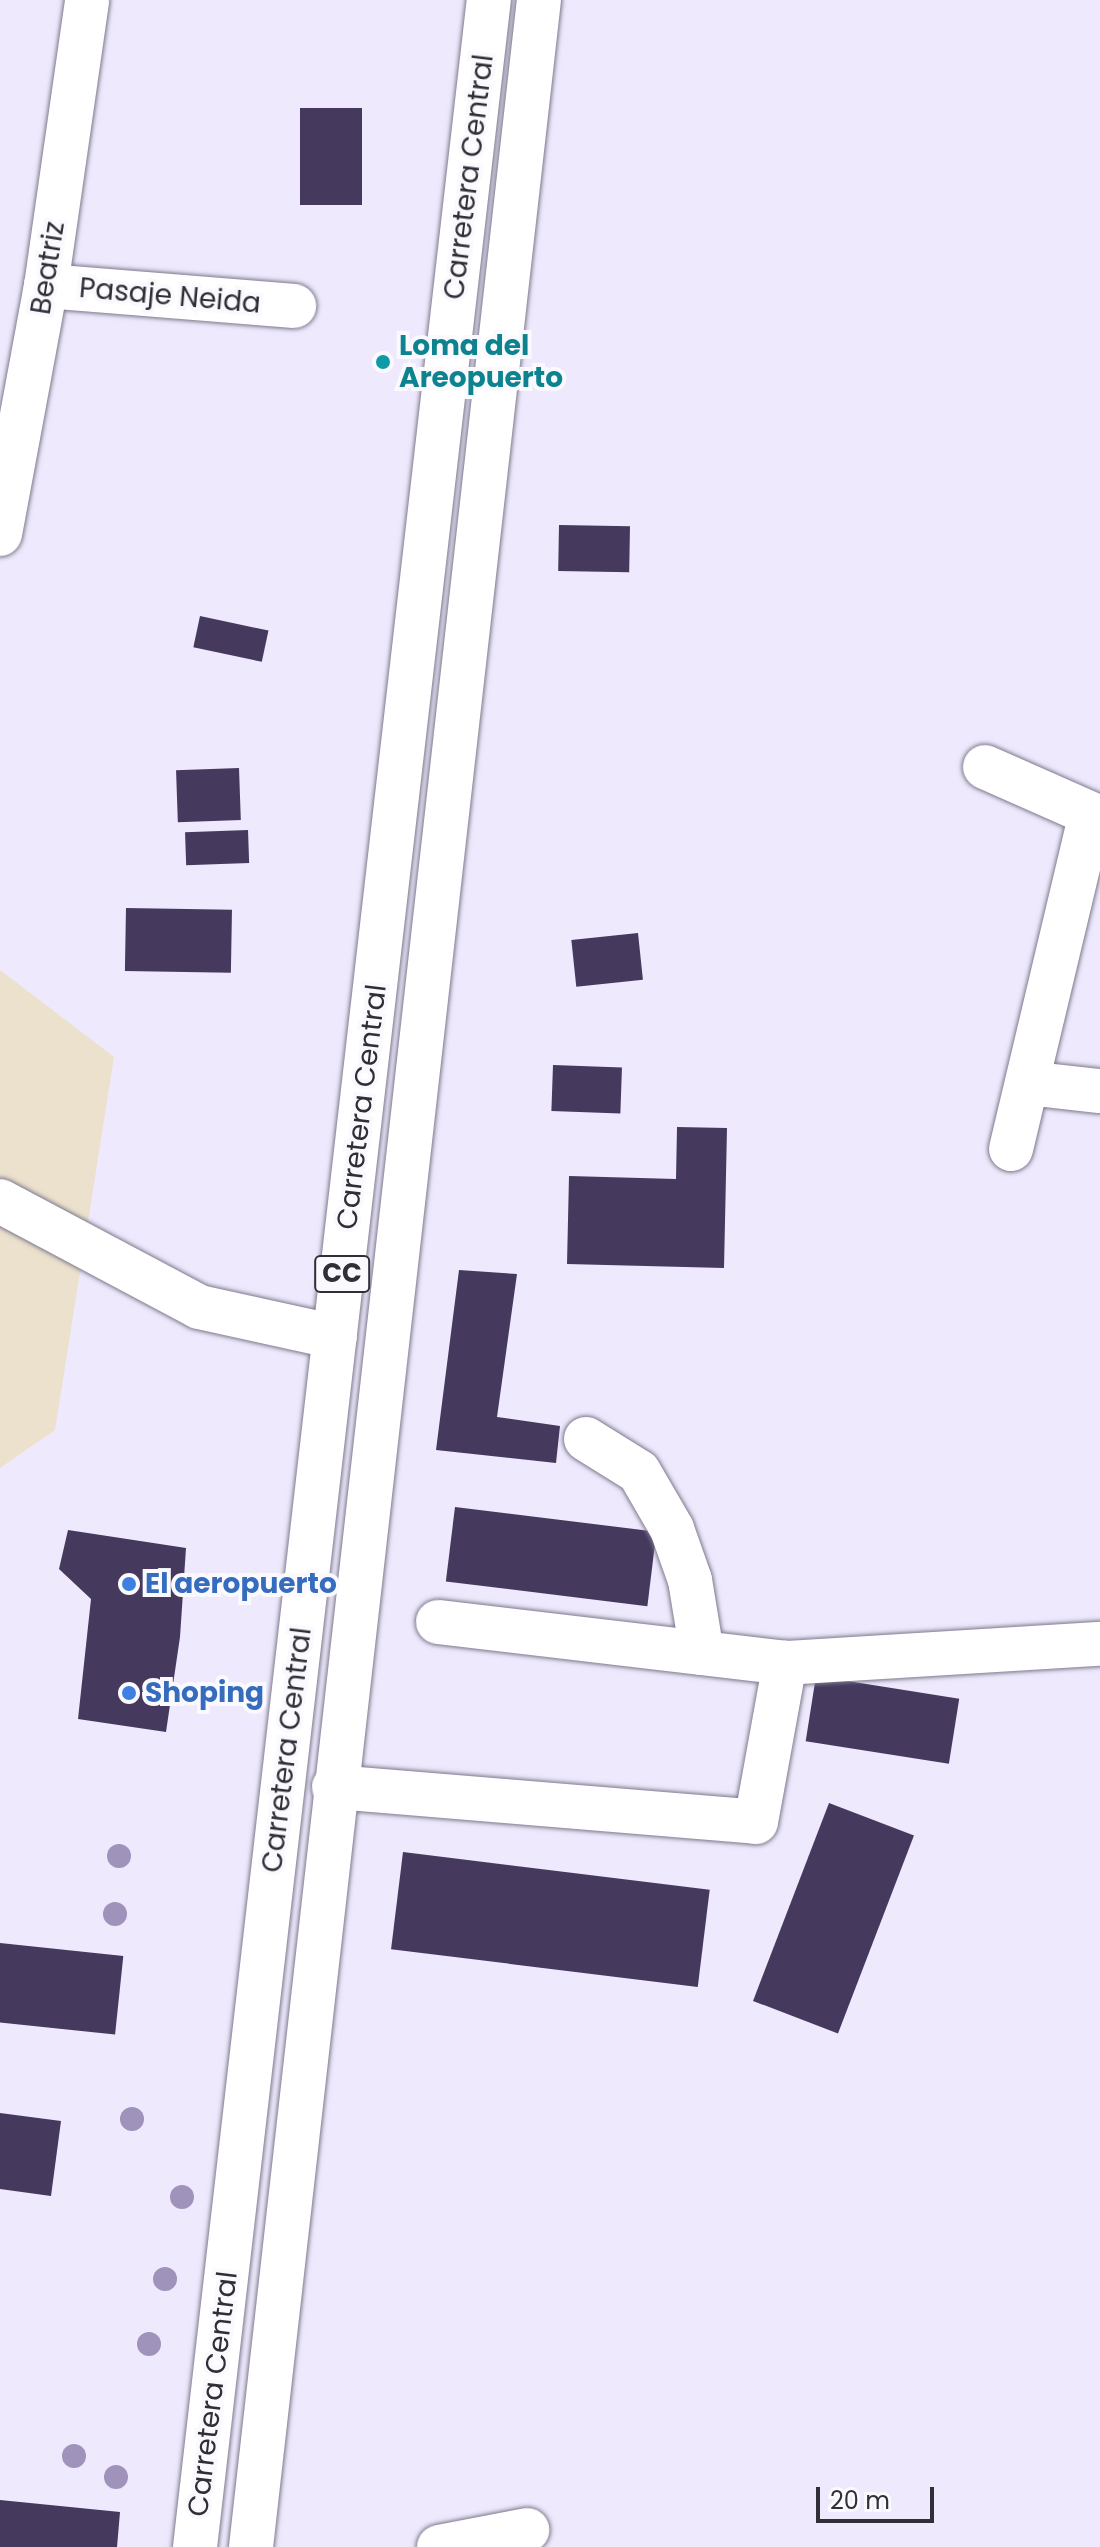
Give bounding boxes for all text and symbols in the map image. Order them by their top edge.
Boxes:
street label: Carretera Central [437,53,501,301]
street label: Beatriz [24,219,72,317]
street label: Pasaje Neida [78,271,262,321]
place label: Loma del Areopuerto [399,329,563,395]
marker: Loma del Areopuerto [374,353,392,371]
street label: Carretera Central [330,983,394,1231]
road number: CC [314,1252,370,1296]
place label: El aeropuerto [145,1567,337,1601]
marker: El aeropuerto [120,1575,138,1593]
street label: Carretera Central [255,1626,319,1874]
place label: Shoping [145,1676,264,1710]
marker: Shoping [120,1684,138,1702]
street label: Carretera Central [181,2270,245,2518]
scale bar [820,2471,938,2521]
text: 20 m [830,2484,890,2517]

